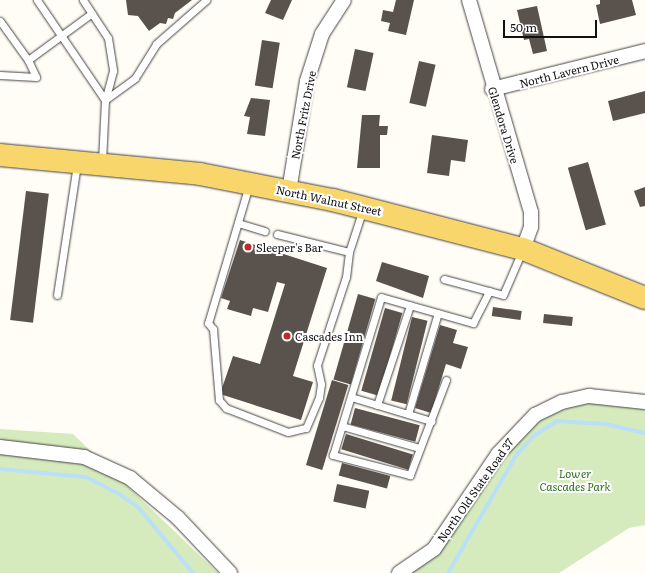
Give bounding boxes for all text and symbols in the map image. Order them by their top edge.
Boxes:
scale bar [505,12,599,38]
text: 50 m [510,18,537,36]
street label: North Lavern Drive [518,52,620,90]
street label: North Fritz Drive [288,70,318,160]
street label: Glendora Drive [486,85,522,165]
street label: North Walnut Street [275,182,383,218]
place label: Sleeper's Bar [256,240,323,254]
marker: Sleeper's Bar [243,242,253,252]
place label: Cascades Inn [295,329,363,343]
marker: Cascades Inn [282,331,292,341]
street label: North Old State Road 37 [434,436,516,544]
park label: Lower Cascades Park [540,467,610,493]

